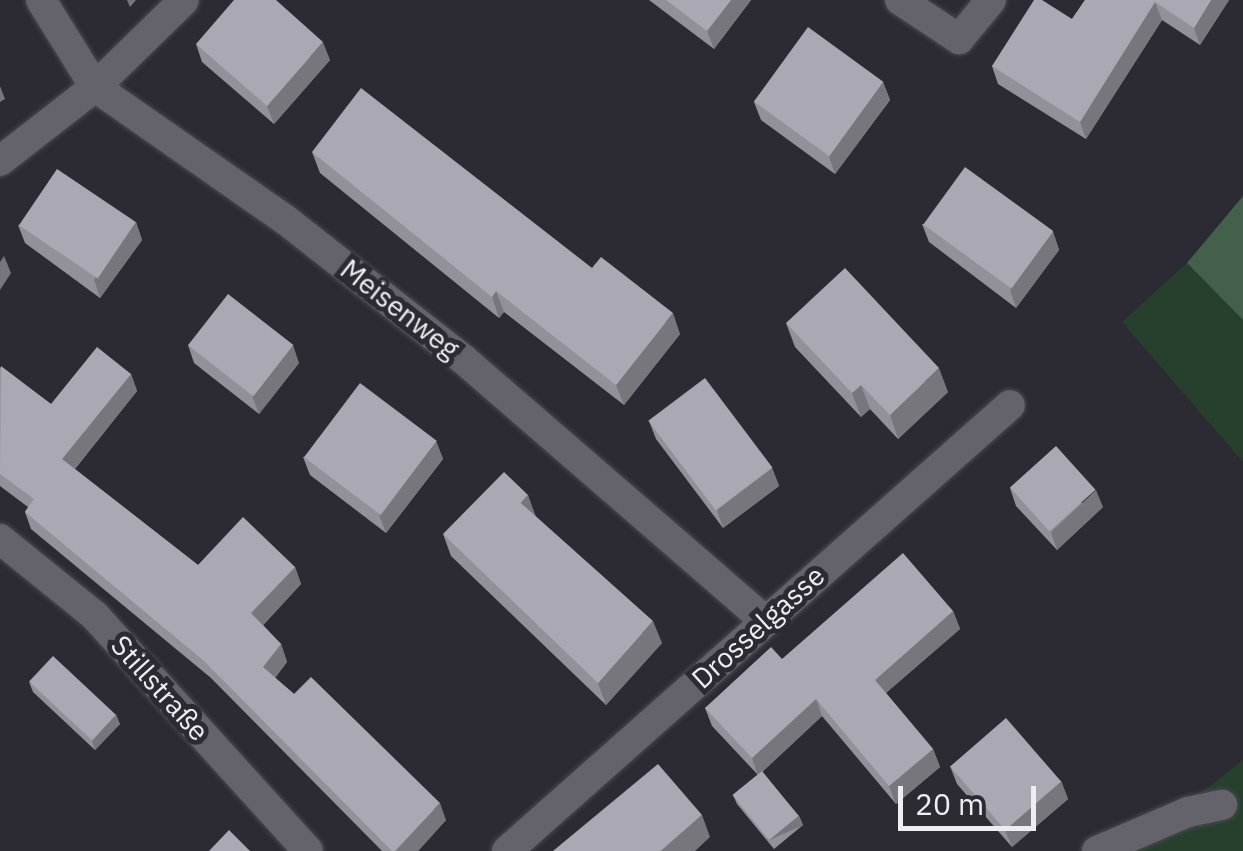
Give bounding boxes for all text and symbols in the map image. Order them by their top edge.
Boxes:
street label: Meisenweg [334,252,466,366]
street label: Drosselgasse [685,559,831,695]
street label: Stillstraße [104,629,216,747]
scale bar [903,766,1040,828]
text: 20 m [915,784,984,823]

